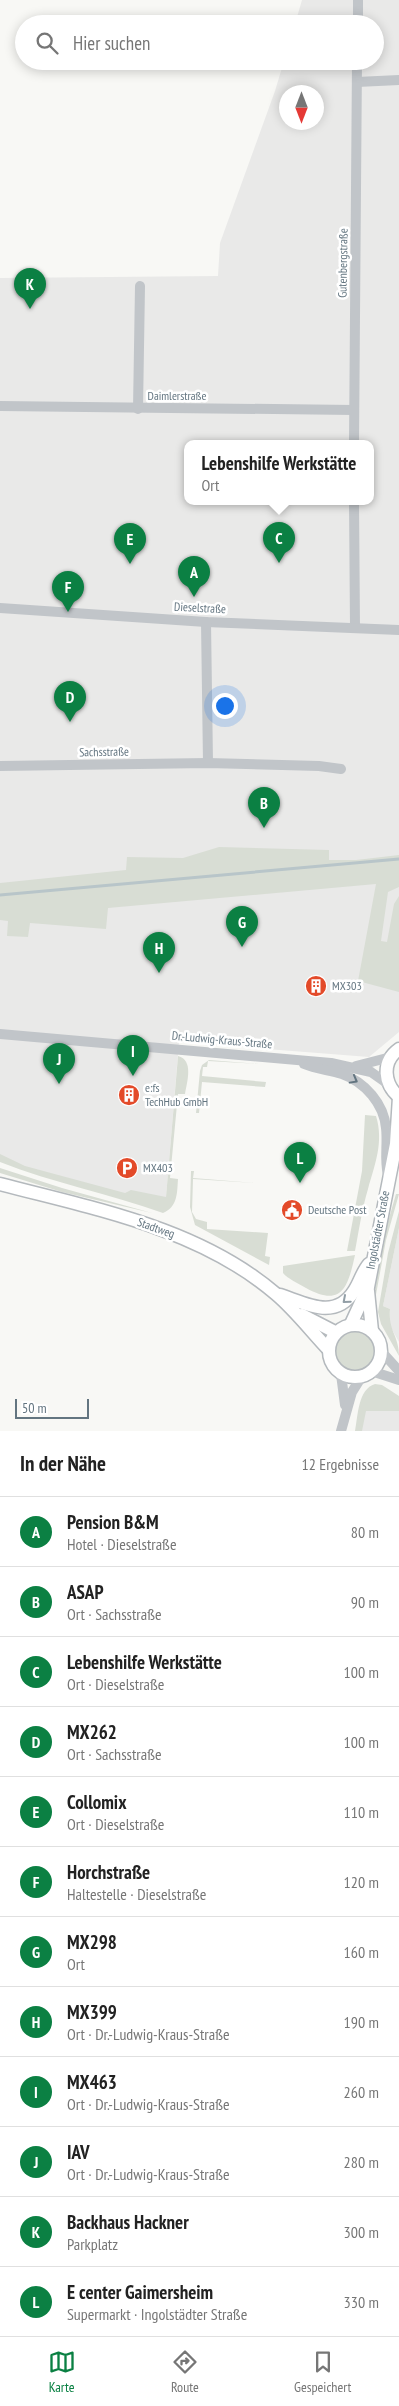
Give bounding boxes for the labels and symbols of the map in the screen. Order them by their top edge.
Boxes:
north arrow [279,85,324,130]
street label: Gutenbergstraße [334,228,351,298]
pin: K [14,268,46,309]
street label: Daimlerstraße [148,388,206,403]
pin: C [263,522,295,563]
pin: E [114,523,146,564]
pin: A [178,556,210,597]
pin: F [52,571,84,612]
street label: Dieselstraße [174,599,226,616]
pin: D [54,681,86,722]
your location [212,693,238,719]
street label: Sachsstraße [79,744,129,759]
pin: B [248,787,280,828]
pin: G [226,906,258,947]
pin: H [143,932,175,973]
building icon: MX303 [304,974,328,998]
place label: MX303 [332,978,362,993]
street label: Dr.-Ludwig-Kraus-Straße [171,1028,273,1051]
pin: I [117,1035,149,1076]
pin: J [43,1043,75,1084]
one-way arrow [348,1074,357,1084]
place label: e:fs TechHub GmbH [145,1080,208,1109]
building icon: e:fs TechHub GmbH [117,1083,141,1107]
pin: L [284,1142,316,1183]
parking icon: MX403 [115,1156,139,1180]
place label: MX403 [143,1160,173,1175]
street label: Ingolstädter Straße [363,1189,393,1271]
public building icon: Deutsche Post [280,1198,304,1222]
place label: Deutsche Post [308,1202,367,1217]
street label: Stadtweg [135,1214,177,1241]
one-way arrow [342,1294,351,1303]
scale bar [15,1396,89,1419]

